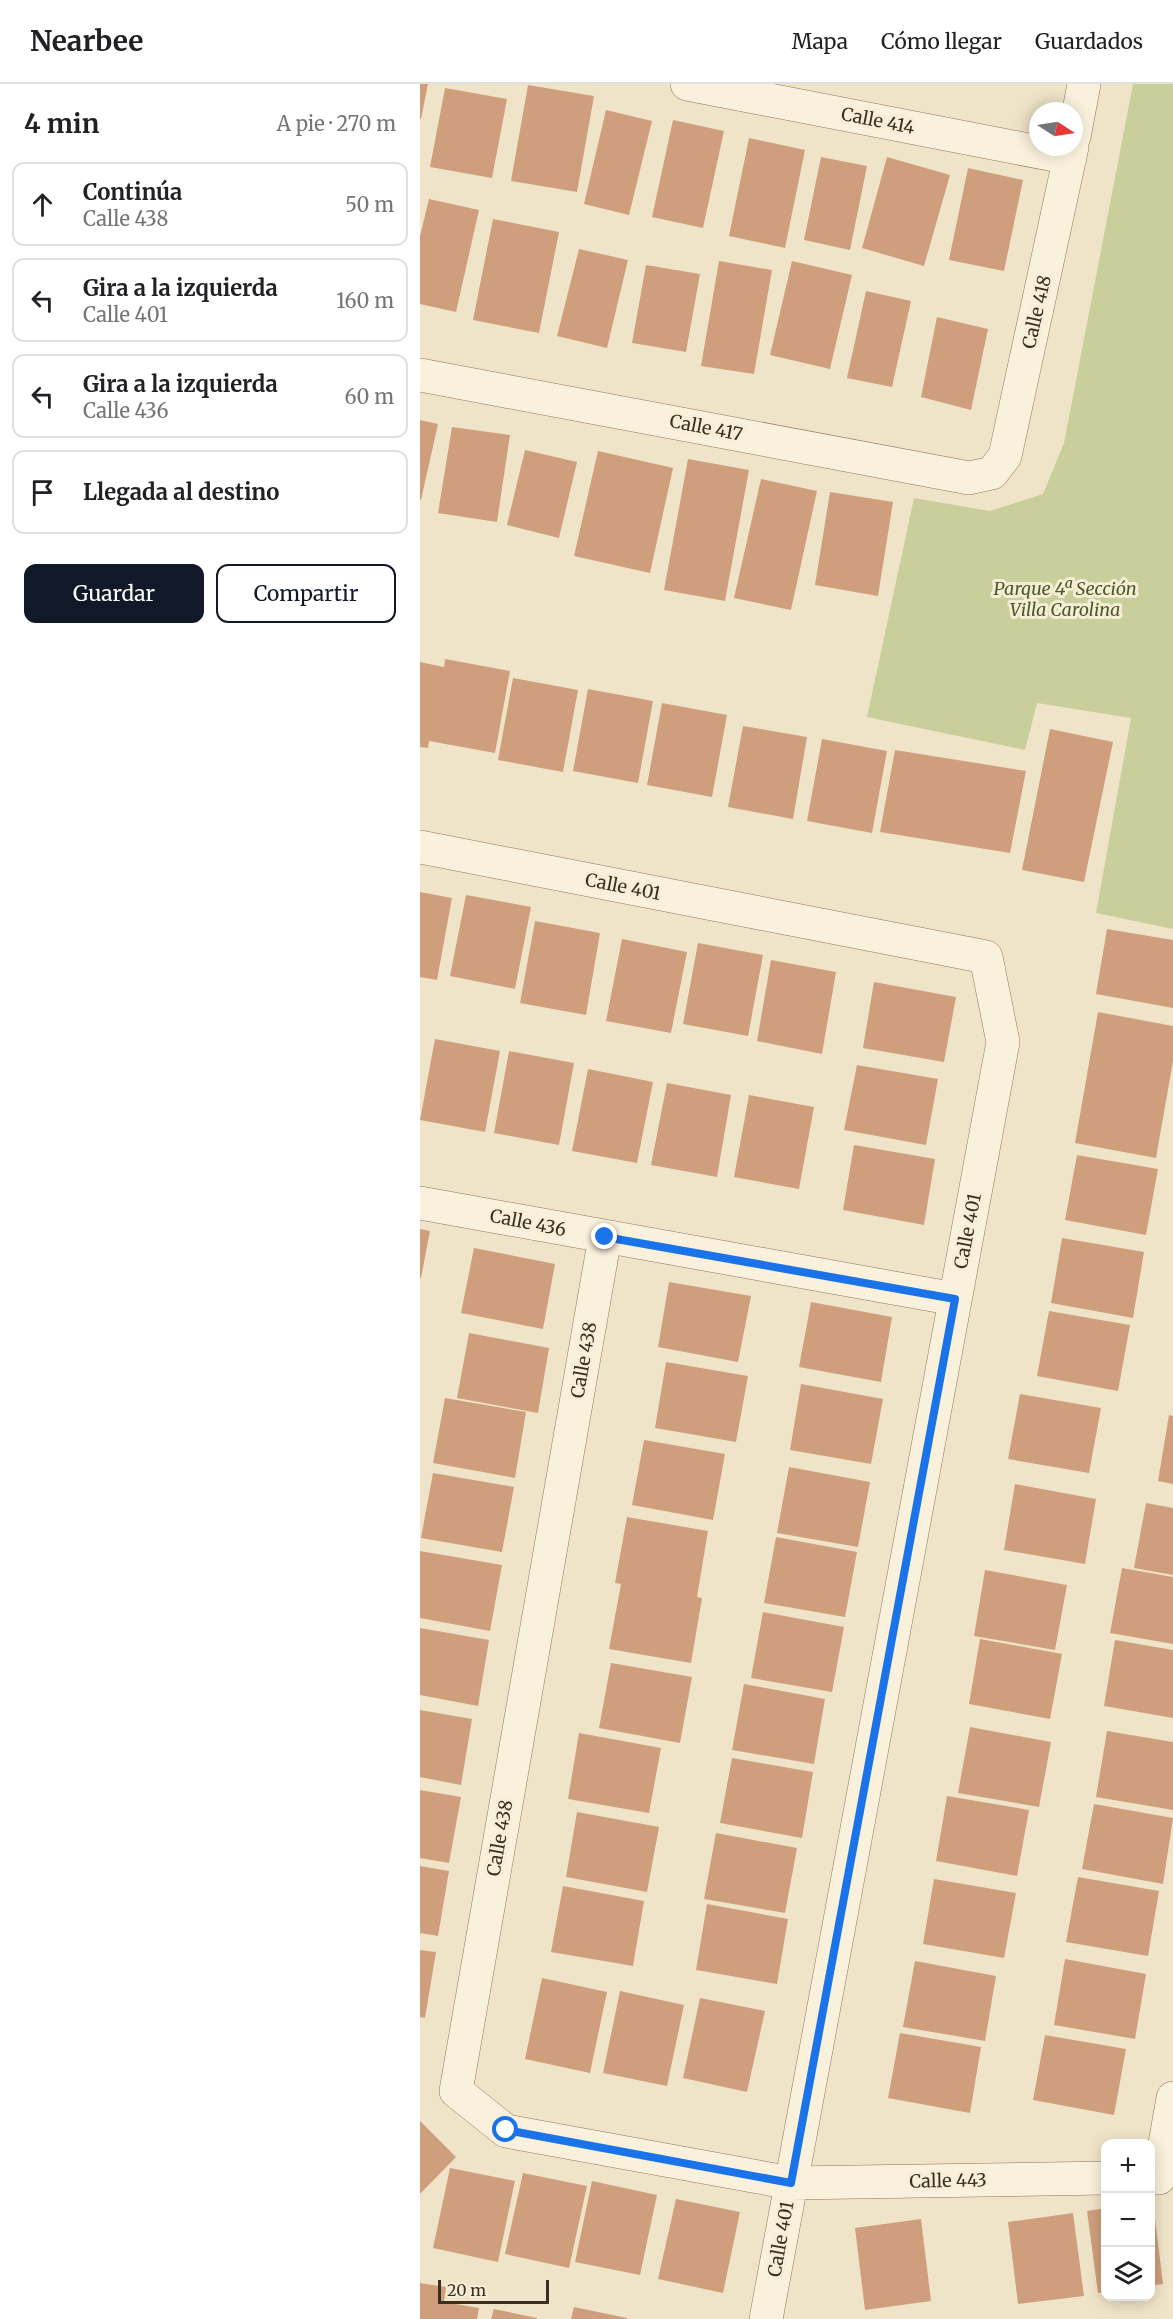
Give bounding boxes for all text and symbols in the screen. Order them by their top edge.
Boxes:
text: Nearbee [30,23,143,59]
text: Mapa [792,28,848,55]
text: Cómo llegar [881,28,1002,55]
text: Guardados [1035,28,1143,55]
street label: Calle 414 [839,102,917,139]
north arrow [1029,102,1083,156]
text: 4 min [24,107,99,140]
text: A pie · 270 m [277,111,396,136]
text: Continúa [83,178,182,206]
icon: ahead [26,188,59,221]
text: 50 m [345,192,394,217]
text: Calle 438 [83,206,168,231]
street label: Calle 418 [1017,273,1056,351]
text: Gira a la izquierda [83,274,278,302]
icon: left [26,284,59,317]
text: 160 m [336,288,394,313]
text: Calle 401 [83,302,168,327]
text: Gira a la izquierda [83,370,278,398]
icon: left [26,380,59,413]
text: 60 m [344,384,394,409]
text: Calle 436 [83,398,169,423]
street label: Calle 417 [668,409,744,446]
icon: arrive [26,476,59,509]
text: Llegada al destino [83,478,279,506]
button: Guardar [24,564,204,623]
button: Compartir [216,564,396,623]
park label: Parque 4ª Sección Villa Carolina [993,577,1137,621]
street label: Calle 401 [583,868,663,905]
street label: Calle 401 [949,1191,986,1271]
street label: Calle 436 [488,1204,568,1241]
route end [591,1223,617,1249]
street label: Calle 438 [566,1320,602,1400]
street label: Calle 438 [482,1798,518,1878]
route start [492,2116,518,2142]
map controls [1101,2139,1155,2301]
button: + [1101,2139,1155,2193]
street label: Calle 443 [909,2168,987,2193]
button: − [1101,2193,1155,2247]
street label: Calle 401 [763,2199,798,2279]
button: layers [1101,2247,1155,2301]
scale bar [438,2277,549,2304]
text: 20 m [447,2280,486,2300]

